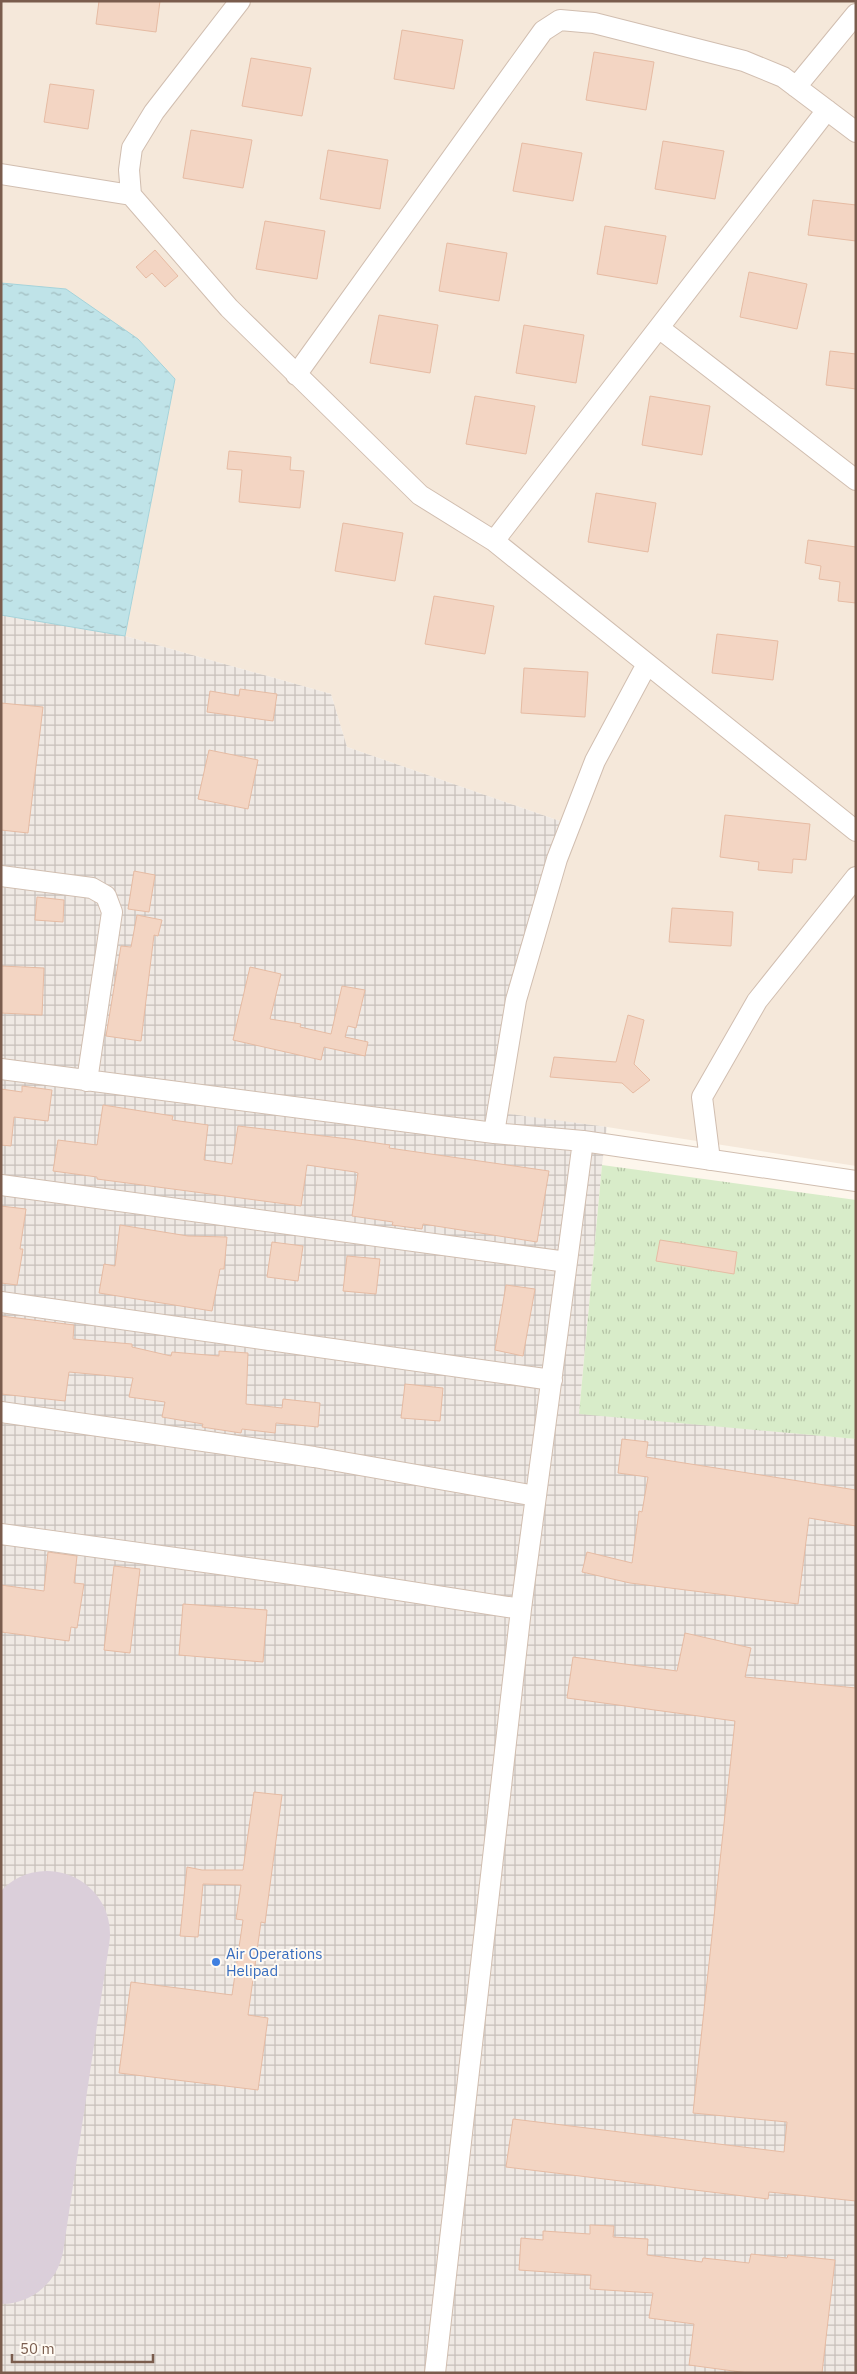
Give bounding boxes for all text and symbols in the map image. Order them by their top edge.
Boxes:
place label: Air Operations Helipad [226,1944,323,1980]
marker: Air Operations Helipad [210,1956,222,1968]
scale bar [12,2332,154,2364]
text: 50 m [20,2339,55,2358]

